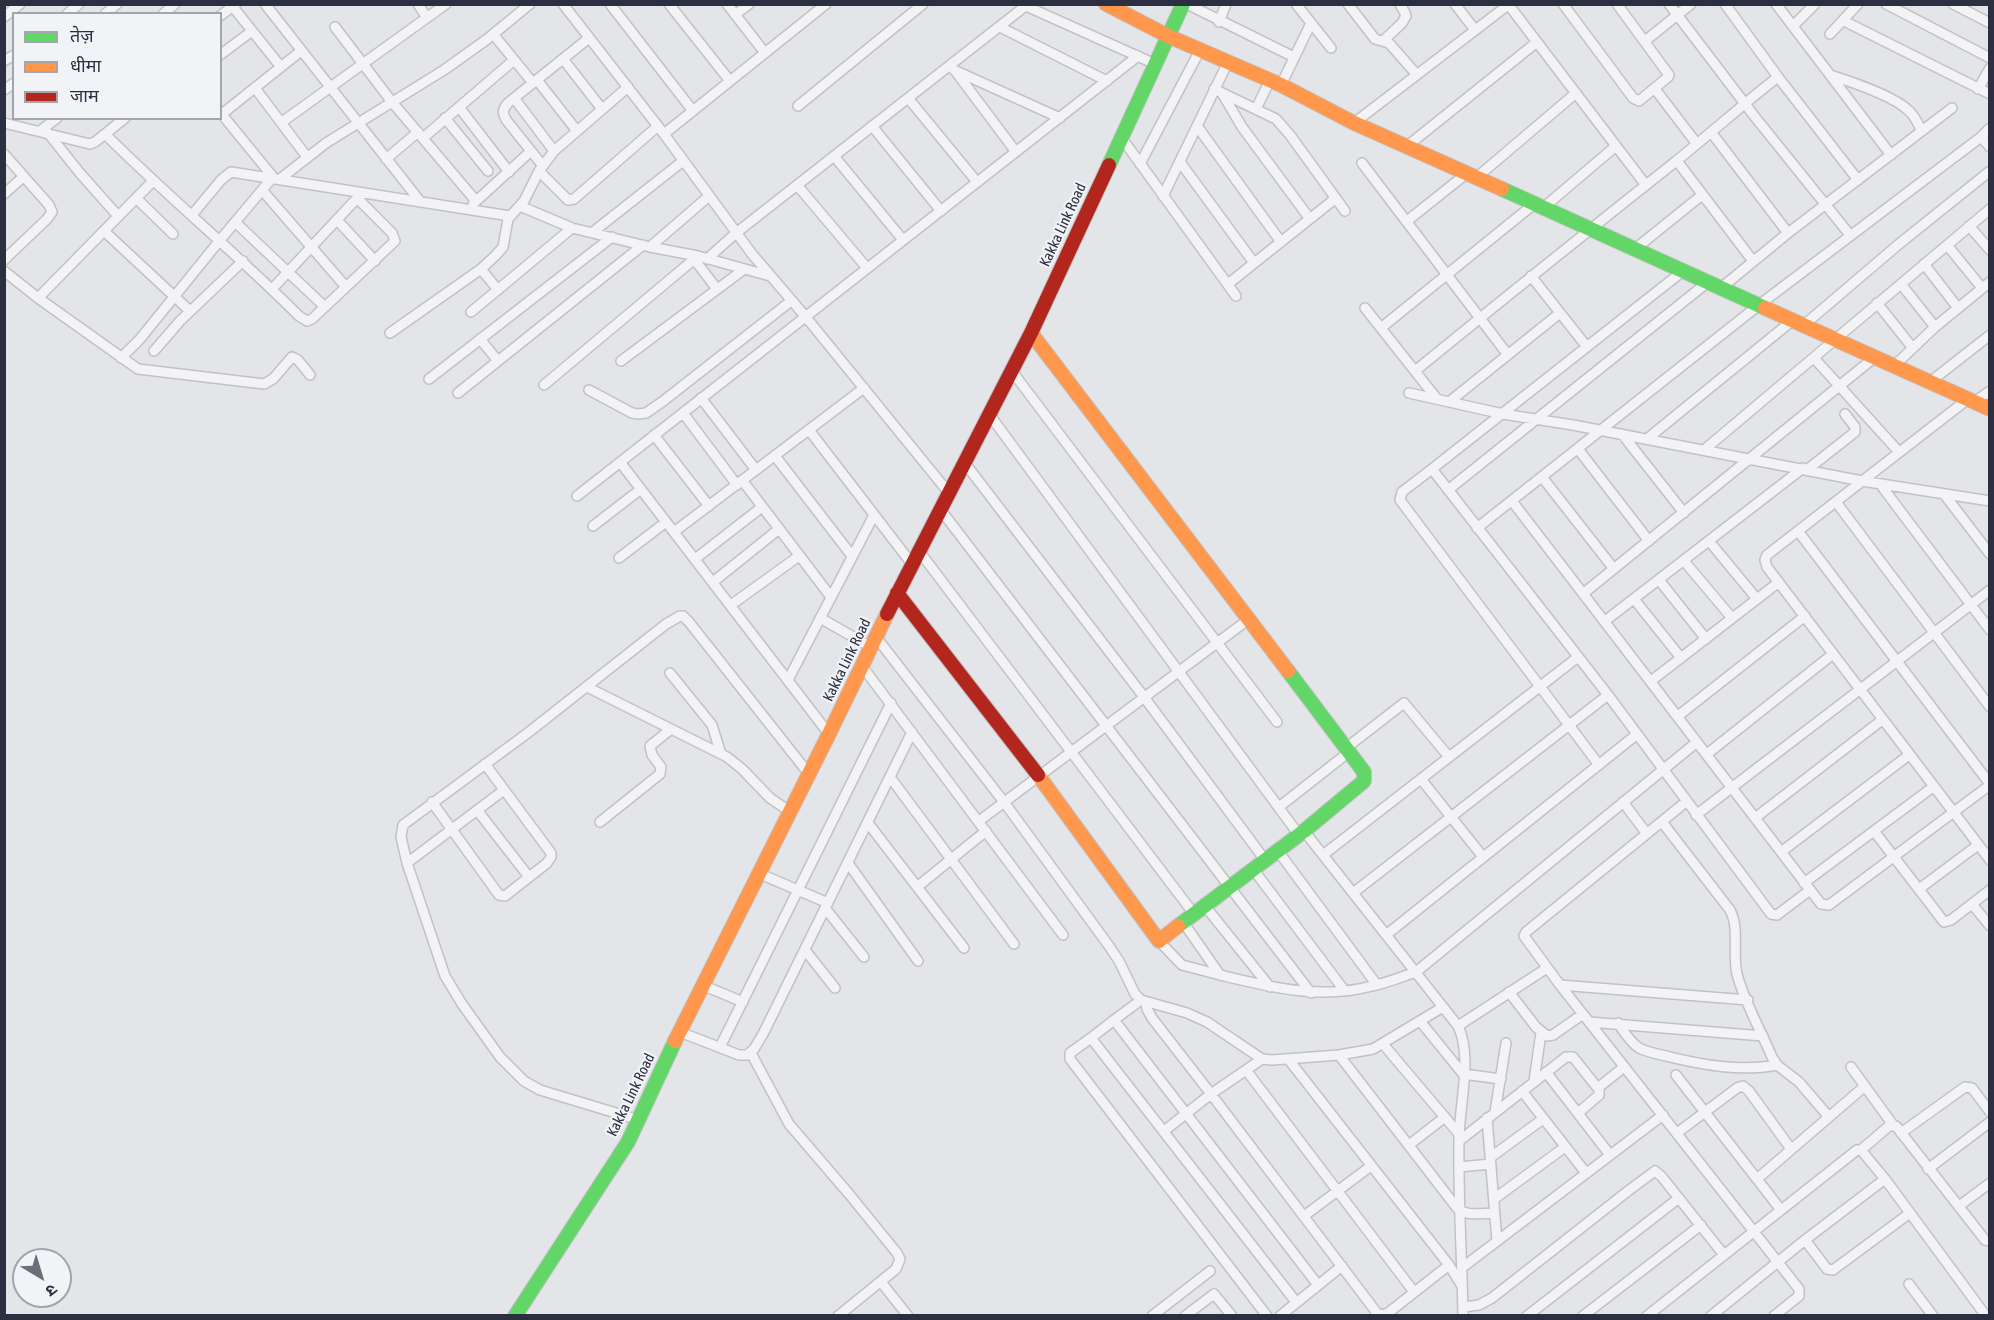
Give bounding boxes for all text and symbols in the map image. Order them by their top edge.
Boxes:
legend [12,12,222,120]
text: तेज़ [70,25,94,46]
text: धीमा [70,55,101,76]
text: जाम [70,85,99,106]
street label: Kakka Link Road [1036,180,1090,270]
street label: Kakka Link Road [819,616,875,704]
street label: Kakka Link Road [603,1051,659,1139]
north arrow [12,1248,72,1308]
text: उ [43,1281,61,1301]

